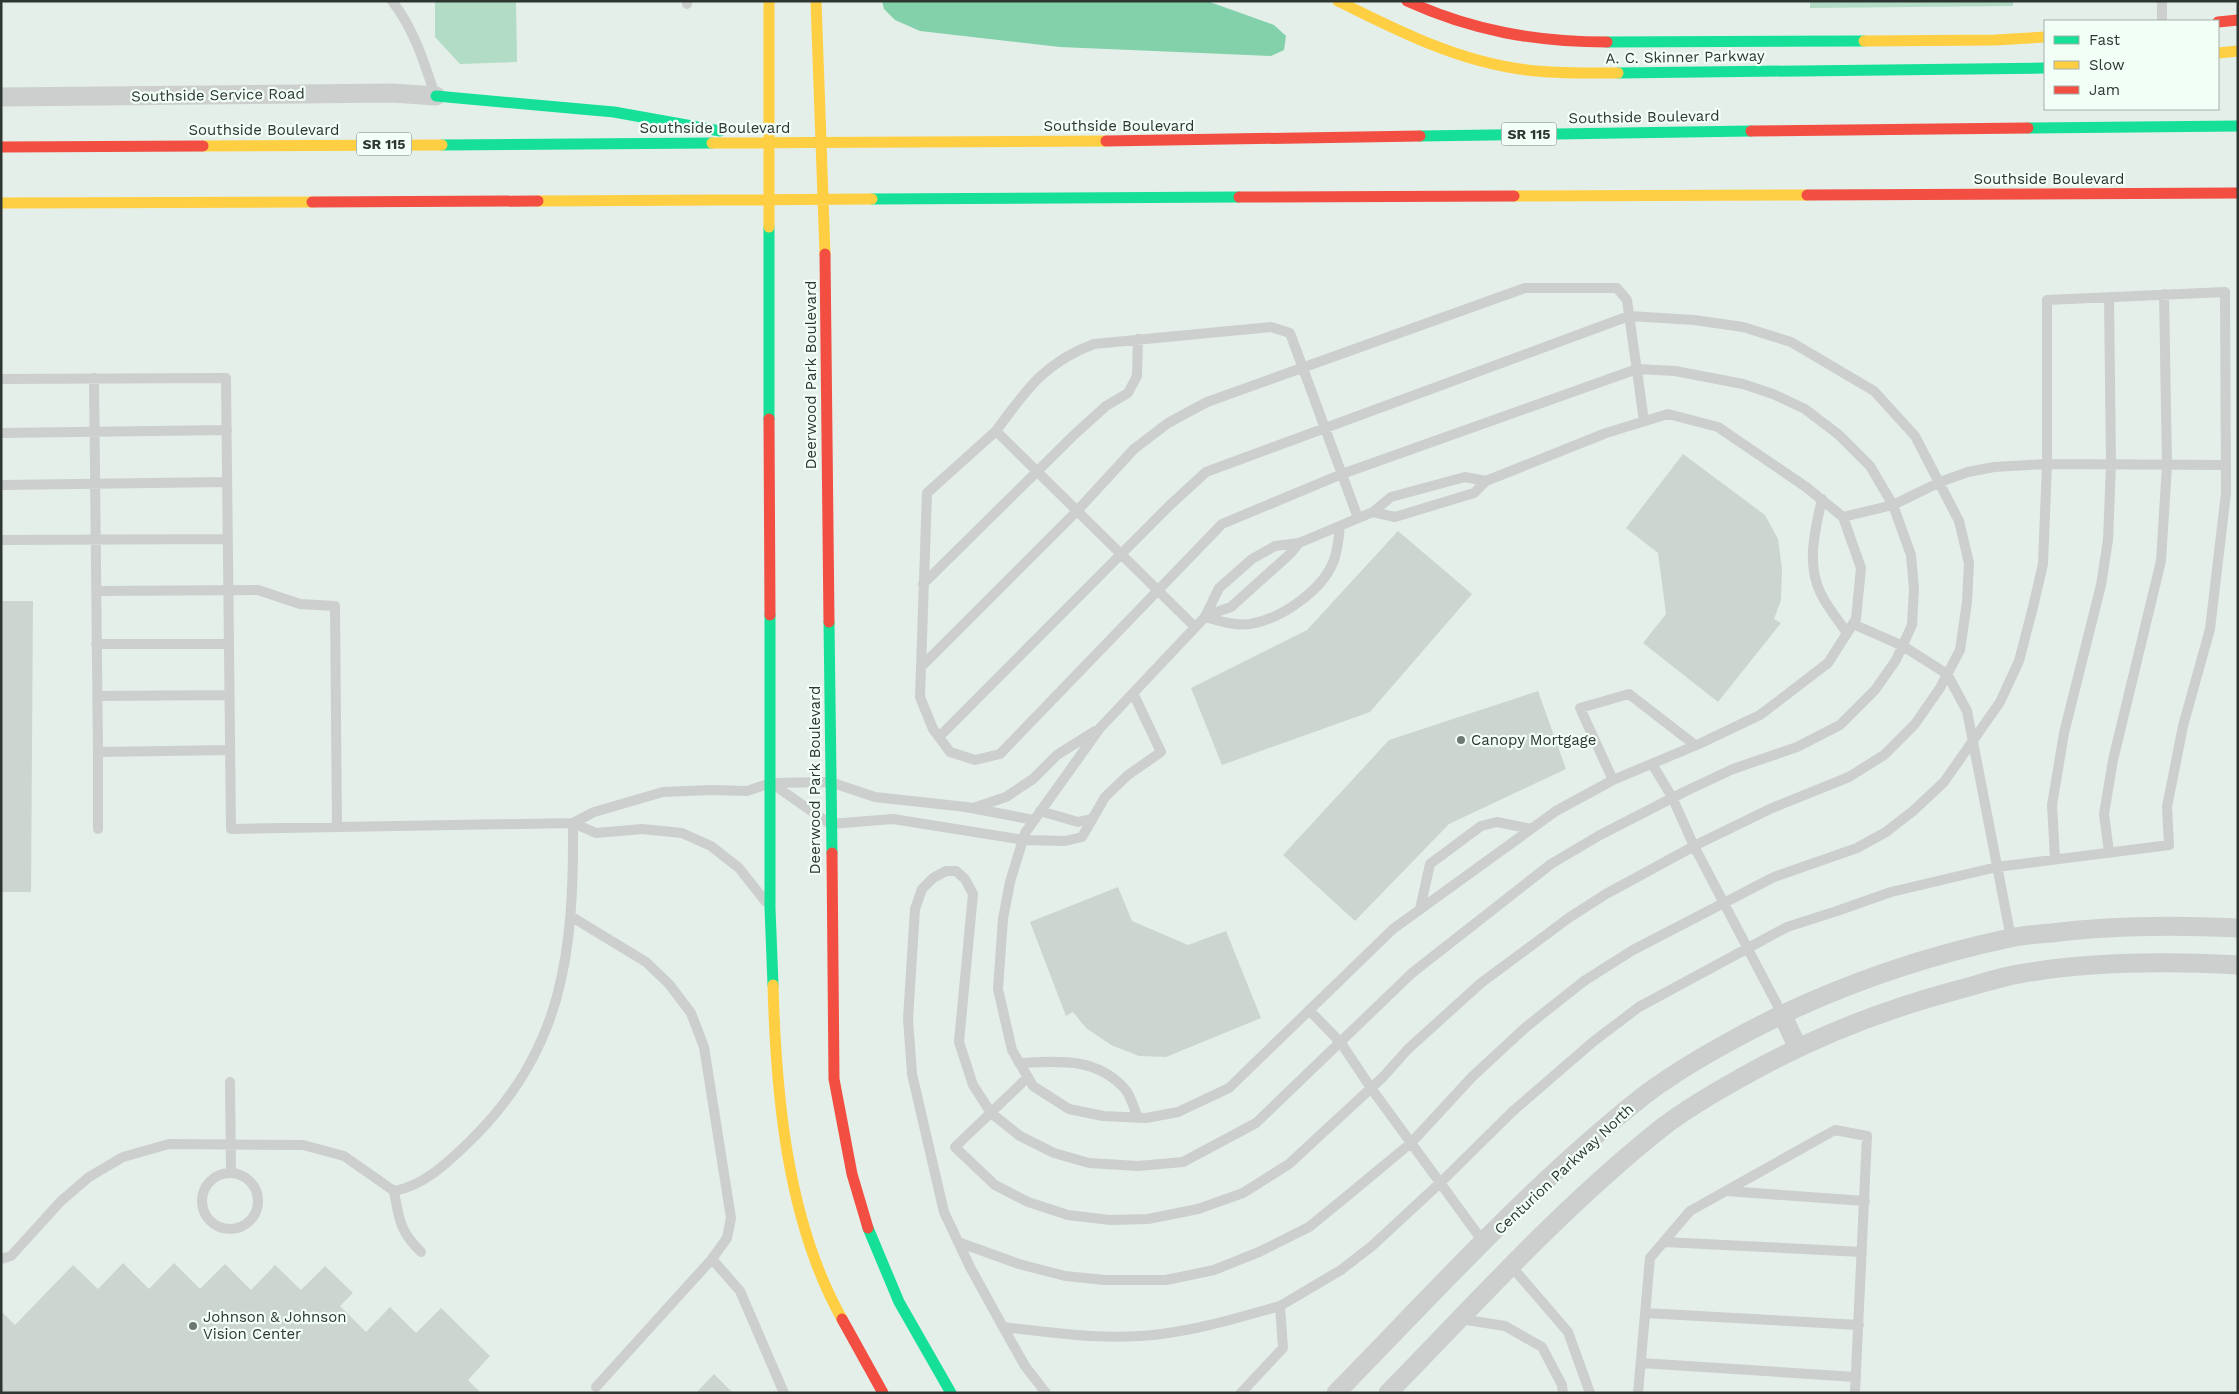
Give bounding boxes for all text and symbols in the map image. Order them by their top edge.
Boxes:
legend [2044,20,2219,110]
text: Fast [2089,31,2121,49]
street label: A. C. Skinner Parkway [1605,47,1765,67]
text: Slow [2089,56,2125,74]
text: Jam [2089,81,2120,99]
street label: Southside Service Road [131,84,305,106]
street label: Southside Boulevard [1568,107,1720,127]
street label: Southside Boulevard [1044,117,1194,135]
street label: Southside Boulevard [640,119,790,137]
street label: Southside Boulevard [189,121,339,139]
road number: SR 115 [1502,122,1556,146]
road number: SR 115 [356,132,412,156]
street label: Southside Boulevard [1974,170,2124,188]
street label: Deerwood Park Boulevard [802,281,820,469]
street label: Deerwood Park Boulevard [806,686,824,874]
place label: Canopy Mortgage [1471,731,1596,749]
marker: Canopy Mortgage [1455,734,1467,746]
street label: Centurion Parkway North [1491,1100,1637,1238]
place label: Johnson & Johnson Vision Center [203,1308,346,1343]
marker: Johnson & Johnson Vision Center [187,1320,199,1332]

